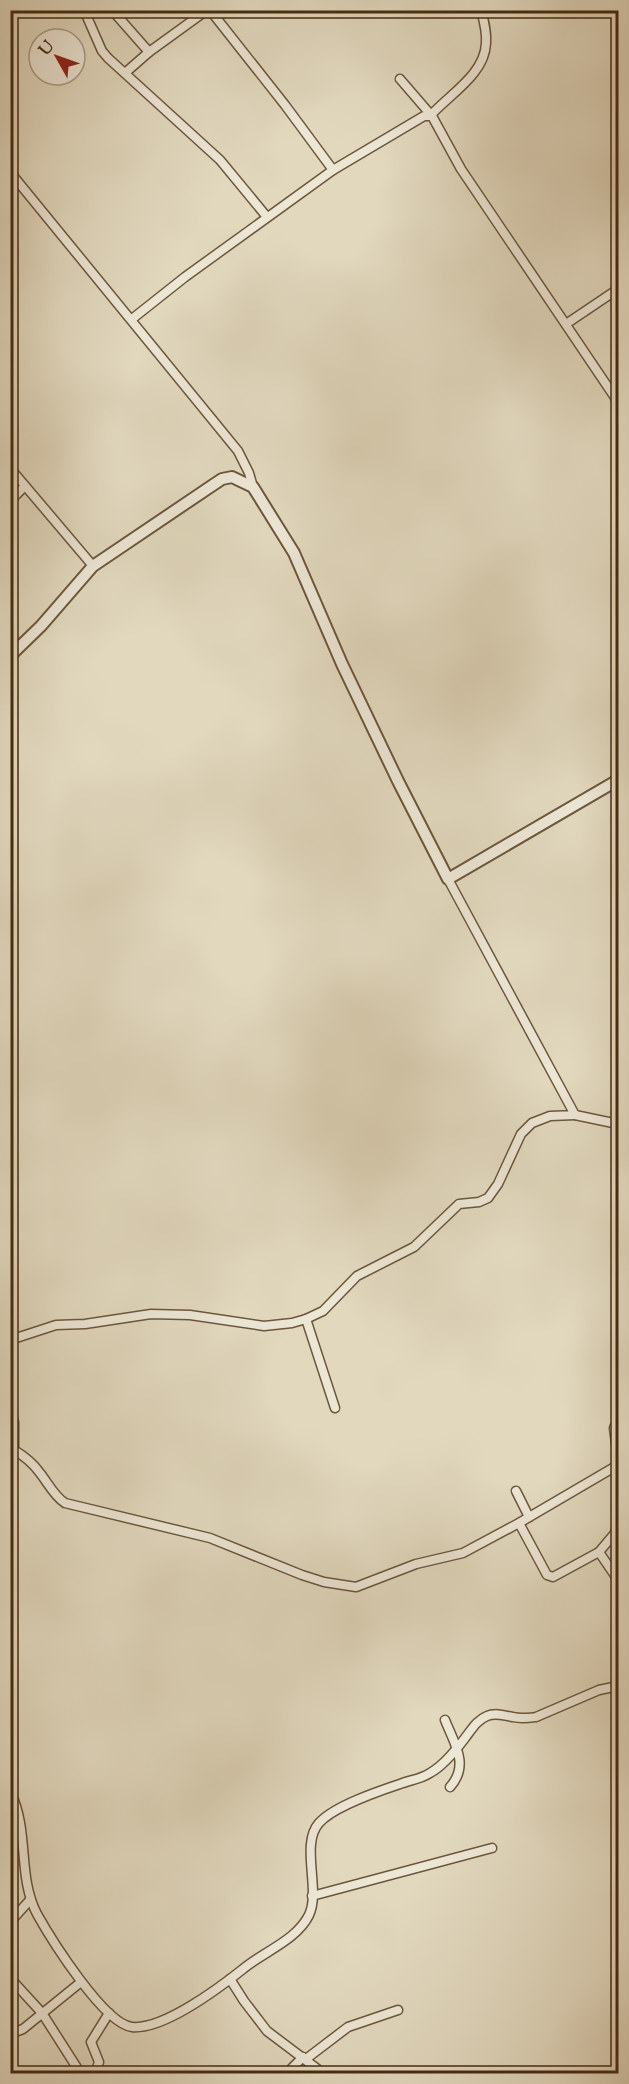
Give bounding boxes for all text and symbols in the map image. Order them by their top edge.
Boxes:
north arrow [27,27,87,87]
text: U [34,36,61,61]

